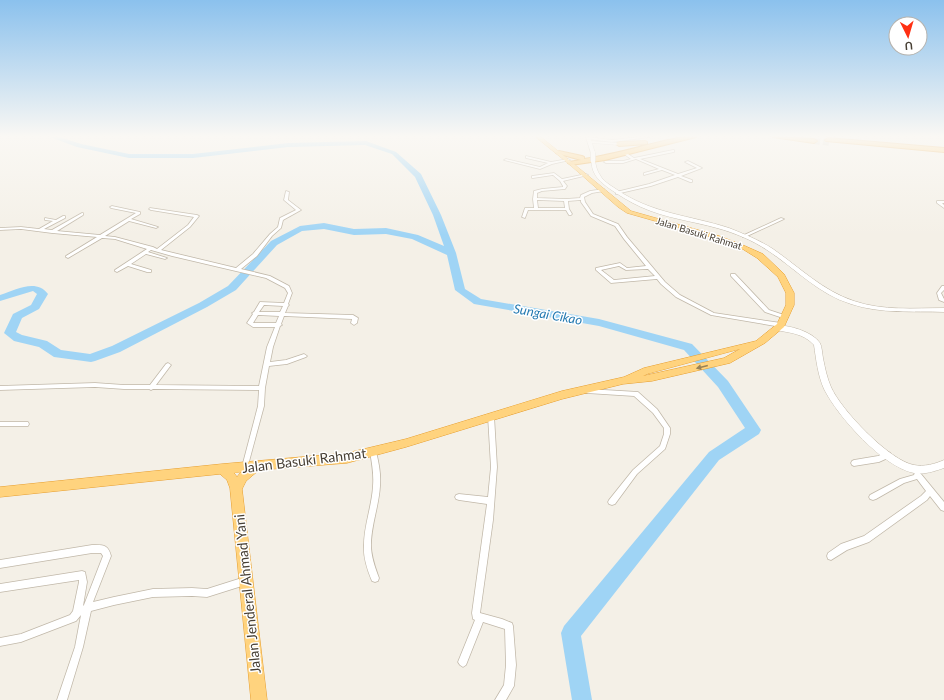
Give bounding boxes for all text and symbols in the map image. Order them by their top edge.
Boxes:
north arrow [888,16,928,56]
text: U [904,40,914,53]
street label: Jalan Basuki Rahmat [655,214,744,252]
water label: Sungai Cikao [512,300,584,328]
one-way arrow [696,364,709,370]
street label: Jalan Basuki Rahmat [241,444,367,476]
street label: Jalan Jenderal Ahmad Yani [230,513,264,675]

